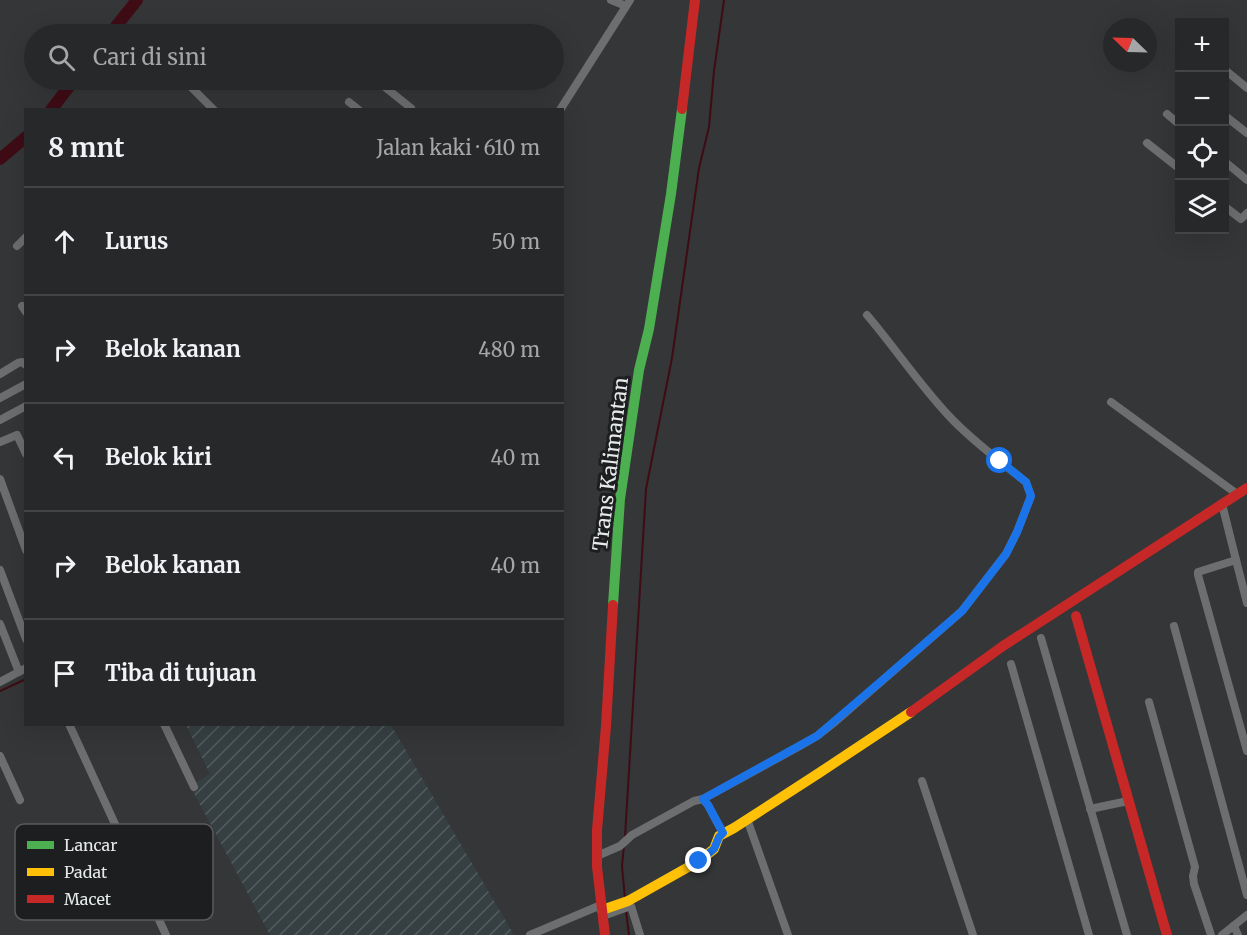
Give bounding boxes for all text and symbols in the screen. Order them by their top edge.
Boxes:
north arrow [1103,18,1157,72]
map controls [1175,18,1229,234]
button: + [1175,18,1229,72]
search box [24,24,564,90]
icon: search [45,41,78,74]
text: Cari di sini [93,43,207,71]
button: − [1175,72,1229,126]
button: locate [1175,126,1229,180]
text: 8 mnt [48,131,124,164]
text: Jalan kaki · 610 m [377,135,540,160]
button: layers [1175,180,1229,234]
icon: ahead [48,225,81,258]
text: Lurus [105,227,168,255]
text: 50 m [491,229,540,254]
icon: right [48,333,81,366]
text: Belok kanan [105,335,241,363]
text: 480 m [478,337,540,362]
street label: Trans Kalimantan [587,376,633,552]
icon: left [48,441,81,474]
text: Belok kiri [105,443,212,471]
text: 40 m [490,445,540,470]
route start [986,447,1012,473]
icon: right [48,549,81,582]
text: Belok kanan [105,551,241,579]
text: 40 m [490,553,540,578]
icon: arrive [48,657,81,690]
text: Tiba di tujuan [105,659,256,687]
legend [15,824,213,920]
text: Lancar [64,835,117,855]
route end [685,847,711,873]
text: Padat [64,862,108,882]
text: Macet [64,889,112,909]

